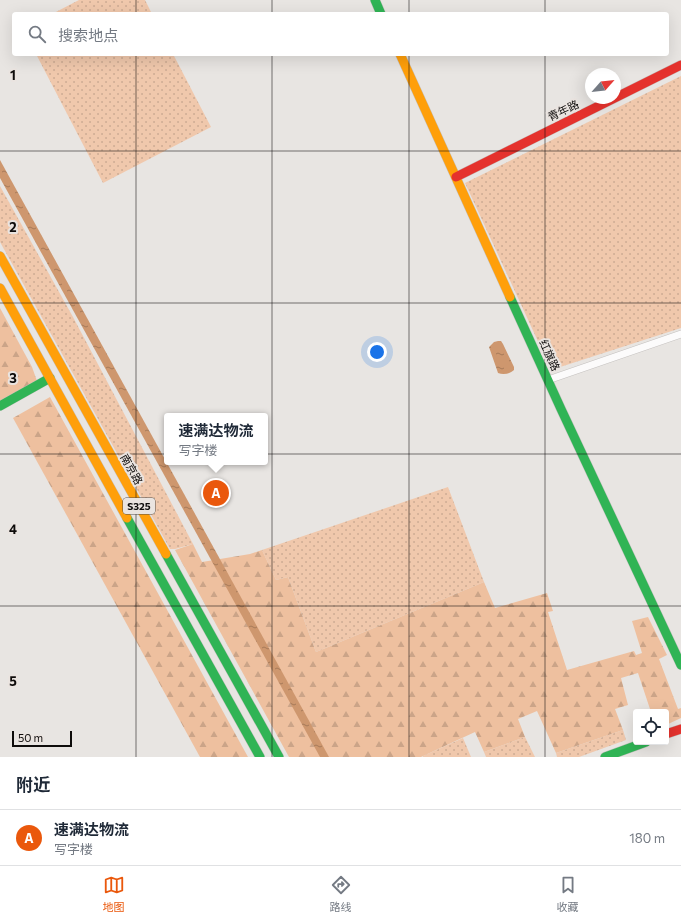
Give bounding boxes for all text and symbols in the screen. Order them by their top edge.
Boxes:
search box [12,12,669,56]
icon: search [26,23,48,45]
text: 搜索地点 [58,26,118,44]
text: 1 [10,67,16,83]
north arrow [585,68,621,104]
street label: 青年路 [545,97,581,123]
text: 2 [9,219,17,235]
street label: 红旗路 [537,337,563,373]
your location [367,342,387,362]
text: 3 [9,370,17,386]
popup [164,413,268,465]
text: 速满达物流 [178,421,254,439]
text: 写字楼 [178,442,218,458]
street label: 南京路 [118,451,146,487]
pin: A [203,478,229,508]
road number: S325 [123,498,155,514]
text: 4 [9,521,17,537]
text: 5 [9,673,17,689]
map controls [633,709,669,745]
button: locate [633,709,669,745]
scale bar [12,729,72,748]
text: 50 m [18,731,43,744]
text: 附近 [16,774,50,795]
text: 速满达物流 [54,820,129,838]
text: A [24,830,34,846]
text: 180 m [629,830,665,846]
text: 写字楼 [54,841,93,857]
tab: 地图 [103,874,125,914]
tab: 路线 [330,874,352,914]
tab: 收藏 [557,874,579,914]

